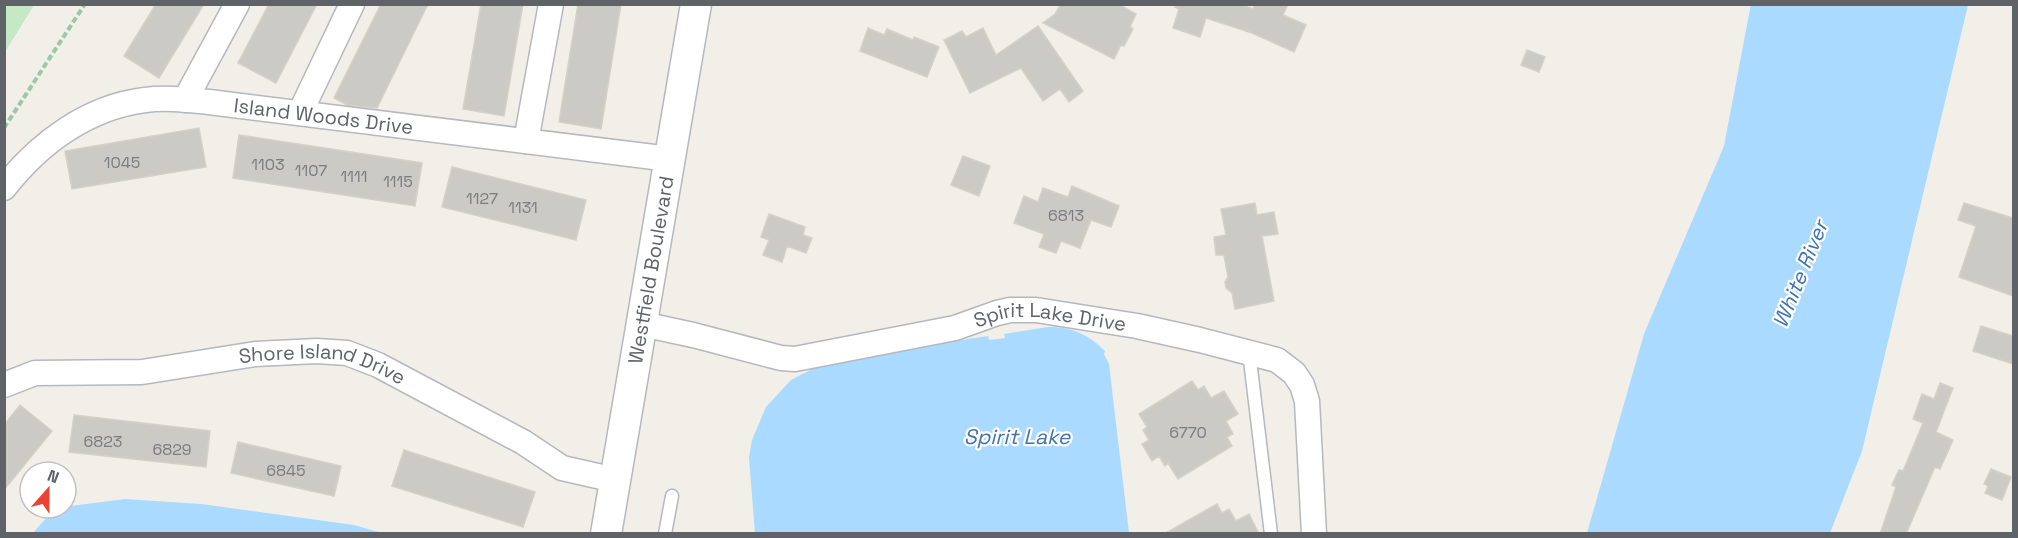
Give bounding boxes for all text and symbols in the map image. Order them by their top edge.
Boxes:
street label: Island Woods Drive [232,92,415,140]
house number: 1045 [104,152,140,173]
house number: 1103 [251,154,285,175]
house number: 1107 [295,160,327,181]
house number: 1111 [341,166,367,187]
house number: 1115 [383,171,413,192]
street label: Westfield Boulevard [622,174,680,366]
house number: 1127 [466,188,498,209]
house number: 1131 [508,197,538,218]
house number: 6813 [1048,205,1084,226]
water label: White River [1766,215,1834,332]
street label: Spirit Lake Drive [970,297,1128,337]
street label: Shore Island Drive [237,338,410,390]
house number: 6770 [1169,422,1207,443]
water label: Spirit Lake [964,423,1072,450]
house number: 6823 [83,431,123,452]
house number: 6829 [152,439,192,460]
north arrow [18,460,78,520]
house number: 6845 [266,460,306,481]
text: N [44,465,62,488]

